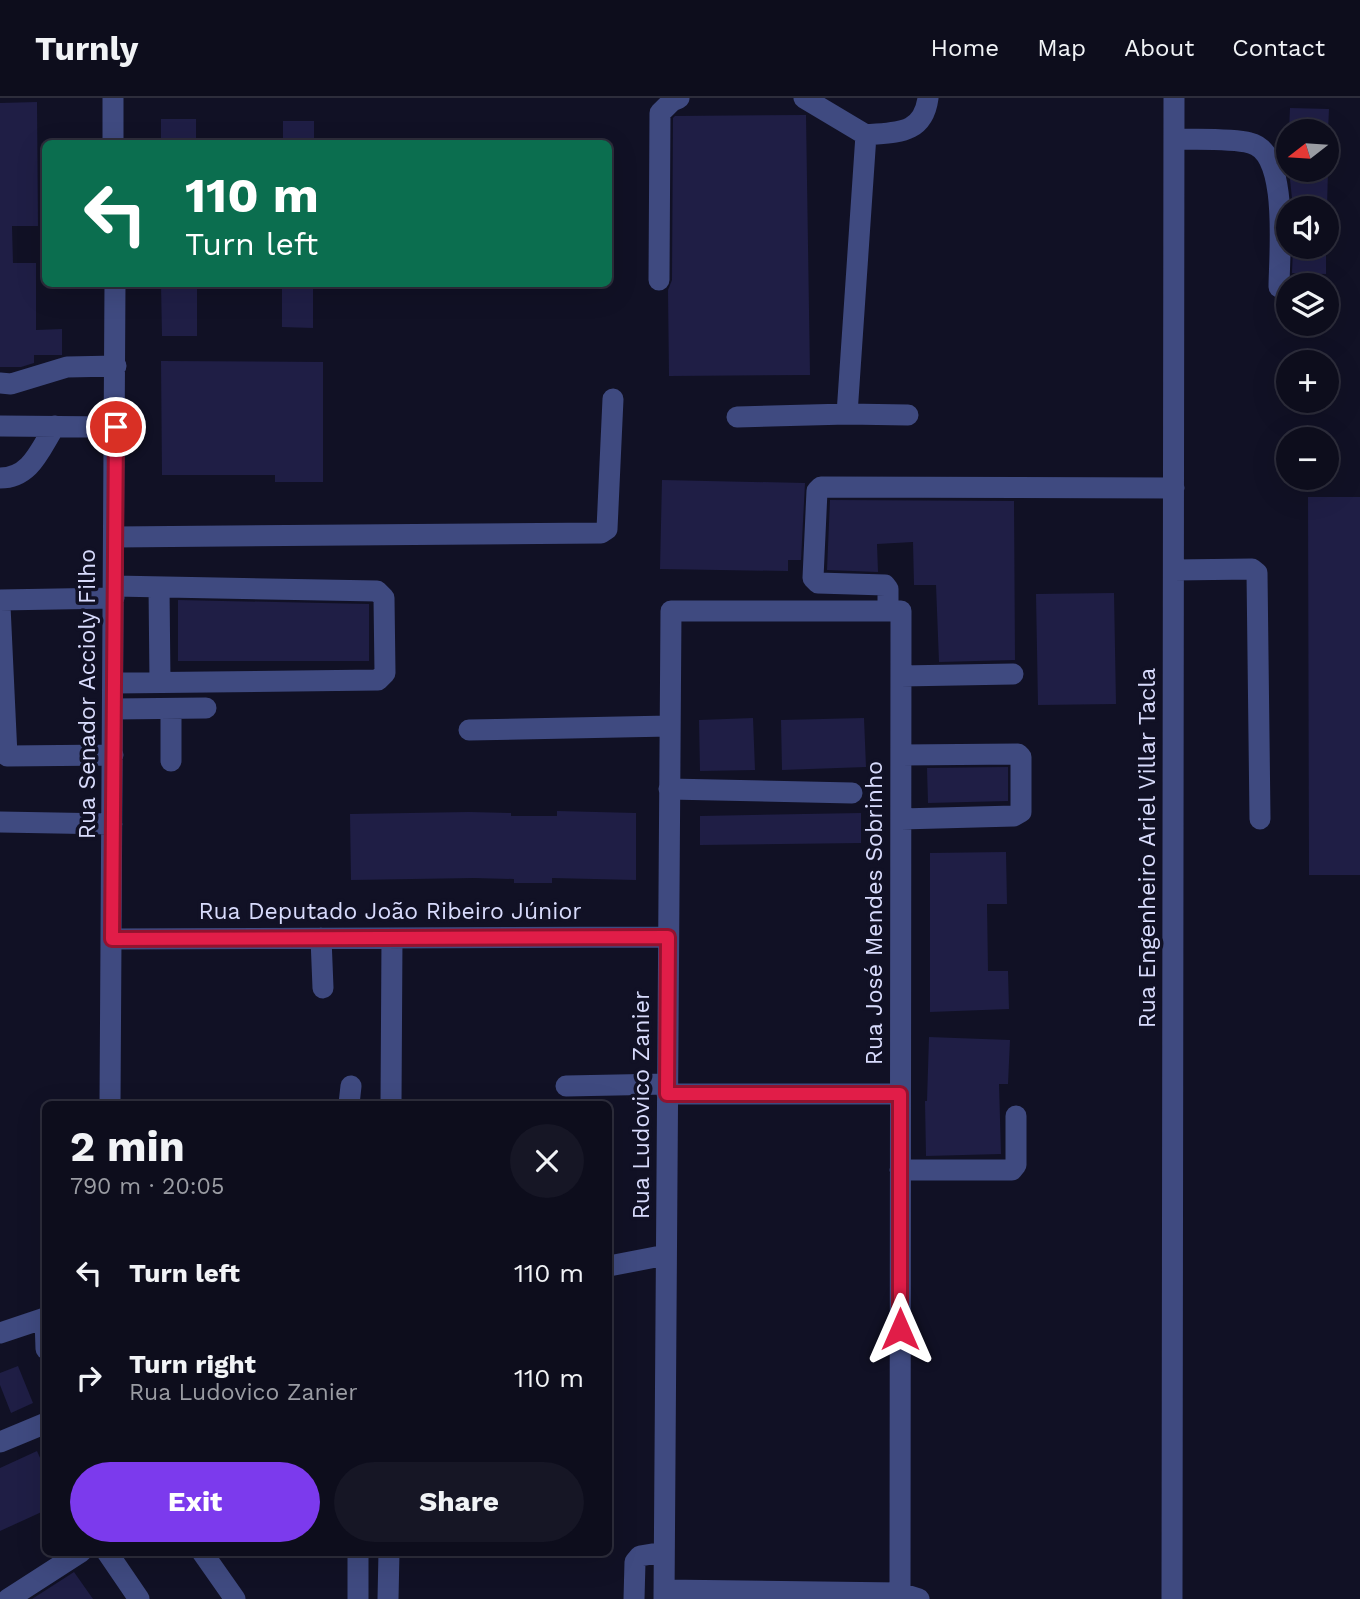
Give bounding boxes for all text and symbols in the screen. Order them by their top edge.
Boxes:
text: Turnly [35,29,138,68]
text: Home [931,34,999,62]
text: Map [1037,34,1086,62]
text: About [1124,34,1194,62]
text: Contact [1232,34,1325,62]
north arrow [1276,119,1339,182]
map controls [1276,119,1339,490]
text: 110 m [185,166,319,224]
icon: left [70,168,161,259]
button: sound [1276,196,1339,259]
text: Turn left [185,225,318,263]
button: layers [1276,273,1339,336]
button: + [1276,350,1339,413]
pin [86,397,146,457]
icon: arrive [97,408,135,446]
button: − [1276,427,1339,490]
street label: Rua Senador Accioly Filho [74,549,101,839]
street label: Rua Engenheiro Ariel Villar Tacla [1134,668,1161,1028]
street label: Rua José Mendes Sobrinho [861,761,888,1065]
street label: Rua Deputado João Ribeiro Júnior [198,898,582,925]
street label: Rua Ludovico Zanier [628,991,655,1219]
text: 2 min [70,1122,185,1171]
button: close [510,1124,584,1198]
text: 790 m · 20:05 [70,1173,224,1200]
icon: left [70,1254,108,1292]
text: Turn left [129,1258,240,1288]
text: 110 m [514,1258,584,1288]
position arrow [863,1292,937,1366]
text: Turn right [129,1349,256,1379]
icon: right [70,1359,108,1397]
text: 110 m [514,1363,584,1393]
text: Rua Ludovico Zanier [129,1379,358,1406]
button: Exit [70,1462,320,1542]
button: Share [334,1462,584,1542]

